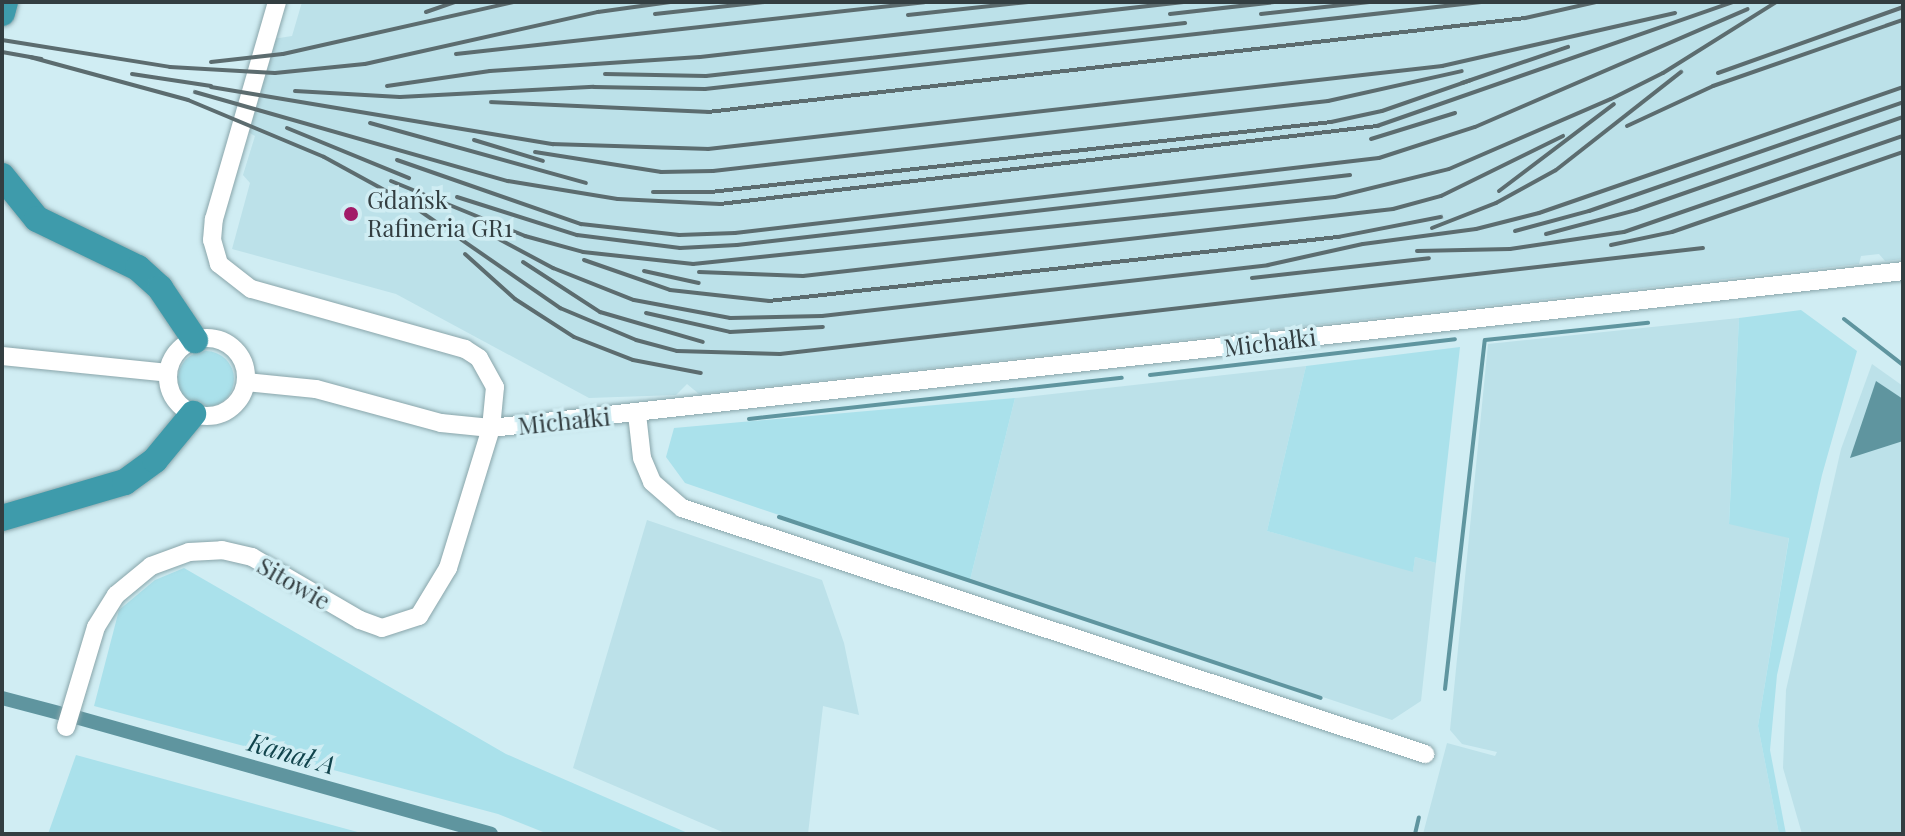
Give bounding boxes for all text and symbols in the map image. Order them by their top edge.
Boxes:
place label: Gdańsk Rafineria GR1 [367,186,513,242]
marker: Gdańsk Rafineria GR1 [342,205,360,223]
street label: Michałki [1222,322,1318,362]
street label: Michałki [516,402,612,440]
street label: Sitowie [253,551,335,615]
water label: Kanał A [244,726,340,780]

